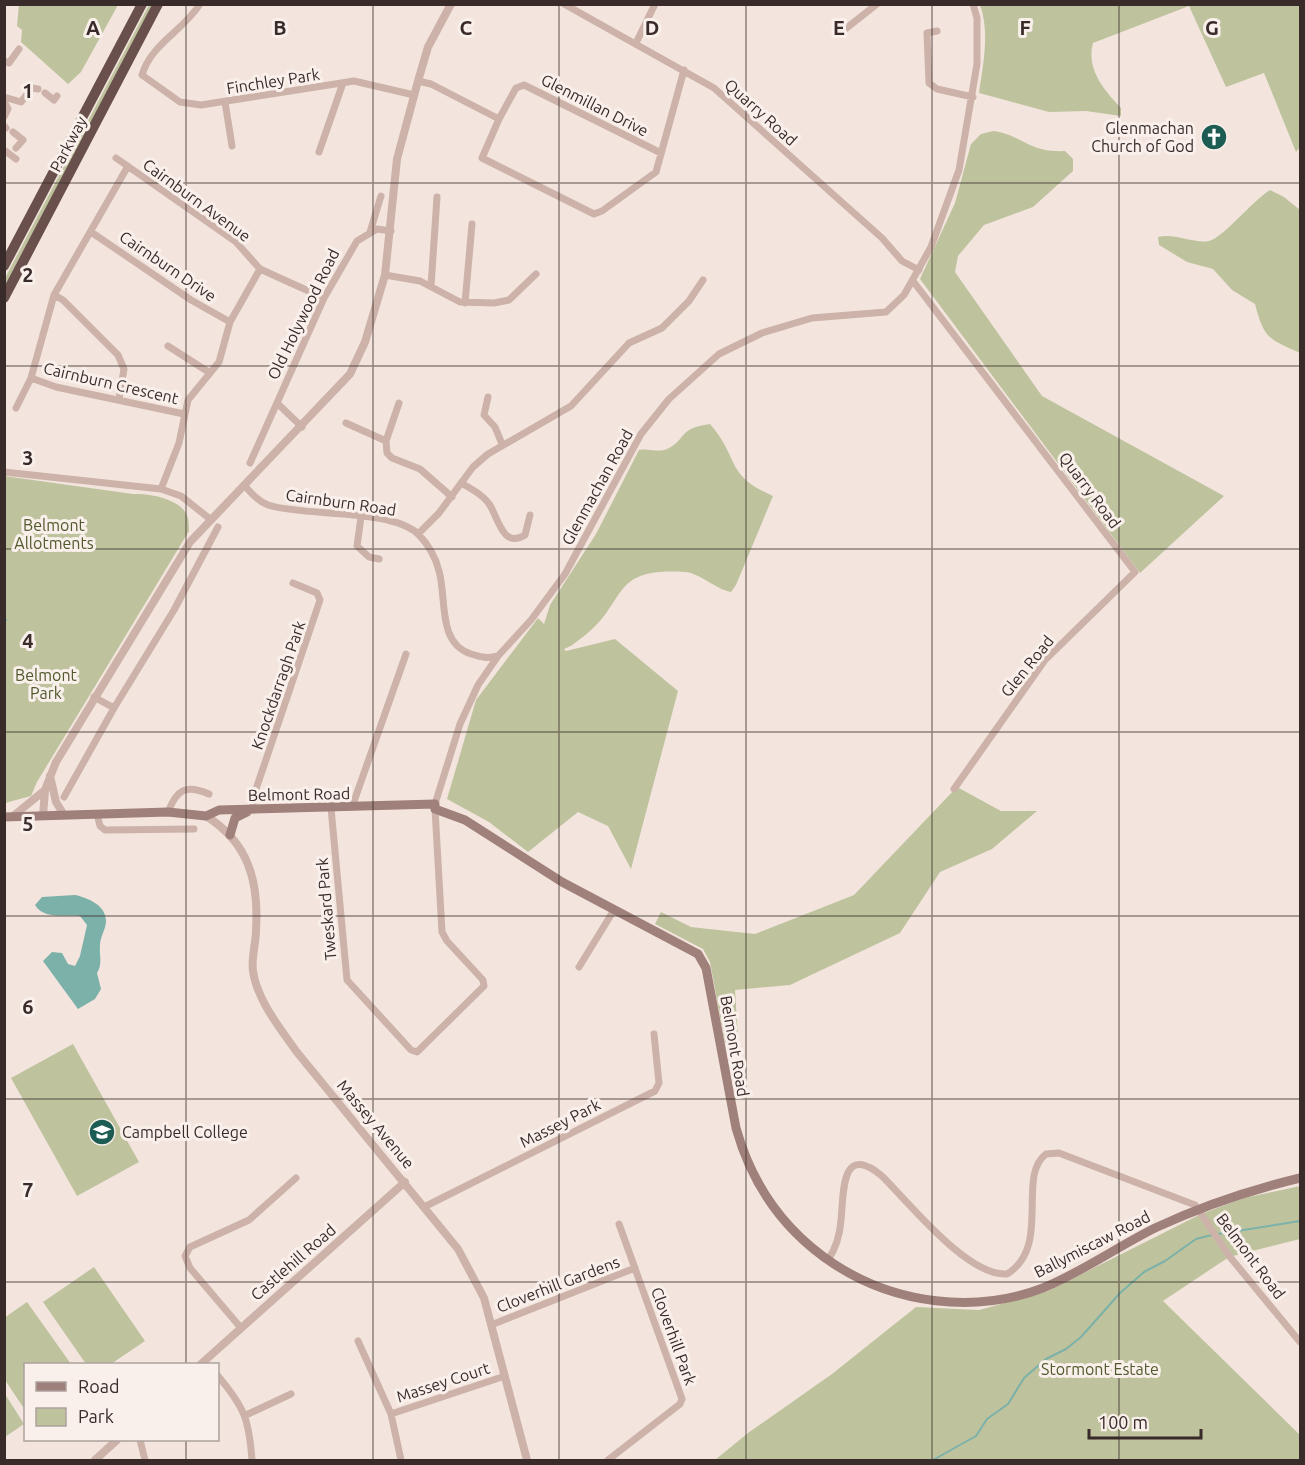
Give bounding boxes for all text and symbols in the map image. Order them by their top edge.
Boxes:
text: A [86,16,100,39]
text: B [273,16,287,39]
text: C [460,16,473,39]
text: D [645,16,659,39]
text: E [833,16,845,39]
text: F [1019,16,1031,39]
text: G [1205,16,1219,39]
street label: Finchley Park [225,65,321,97]
street label: Glenmillan Drive [538,70,652,140]
street label: Quarry Road [721,75,801,149]
text: 1 [22,79,34,102]
street label: Parkway [46,113,90,175]
place label: Glenmachan Church of God [1091,119,1194,155]
church icon: Glenmachan Church of God [1199,122,1229,152]
street label: Cairnburn Avenue [140,155,254,245]
street label: Cairnburn Drive [116,227,220,305]
street label: Old Holywood Road [263,246,343,382]
text: 2 [22,263,34,286]
street label: Cairnburn Crescent [42,359,181,407]
street label: Glenmachan Road [558,426,636,548]
text: 3 [22,446,34,469]
street label: Quarry Road [1056,448,1124,532]
street label: Cairnburn Road [285,485,397,519]
park label: Belmont Allotments [14,516,94,552]
street label: Knockdarragh Park [247,618,309,752]
text: 4 [22,629,34,652]
street label: Glen Road [997,632,1057,700]
park label: Belmont Park [15,666,78,702]
street label: Belmont Road [248,784,350,804]
text: 5 [22,812,34,835]
street label: Tweskard Park [313,857,339,961]
street label: Belmont Road [717,994,753,1098]
text: 6 [22,995,34,1018]
street label: Massey Avenue [334,1076,418,1172]
street label: Massey Park [517,1095,603,1151]
school or university icon: Campbell College [87,1117,117,1147]
place label: Campbell College [122,1123,248,1141]
text: 7 [22,1178,34,1201]
street label: Ballymiscaw Road [1031,1207,1153,1281]
street label: Belmont Road [1213,1210,1289,1302]
street label: Castlehill Road [247,1220,339,1304]
street label: Cloverhill Gardens [494,1252,622,1316]
street label: Cloverhill Park [648,1285,700,1387]
street label: Massey Court [394,1358,493,1406]
park label: Stormont Estate [1041,1360,1159,1378]
legend [24,1363,219,1441]
text: Road [78,1376,120,1396]
scale bar [1089,1402,1202,1440]
text: Park [78,1406,114,1426]
text: 100 m [1098,1412,1148,1432]

